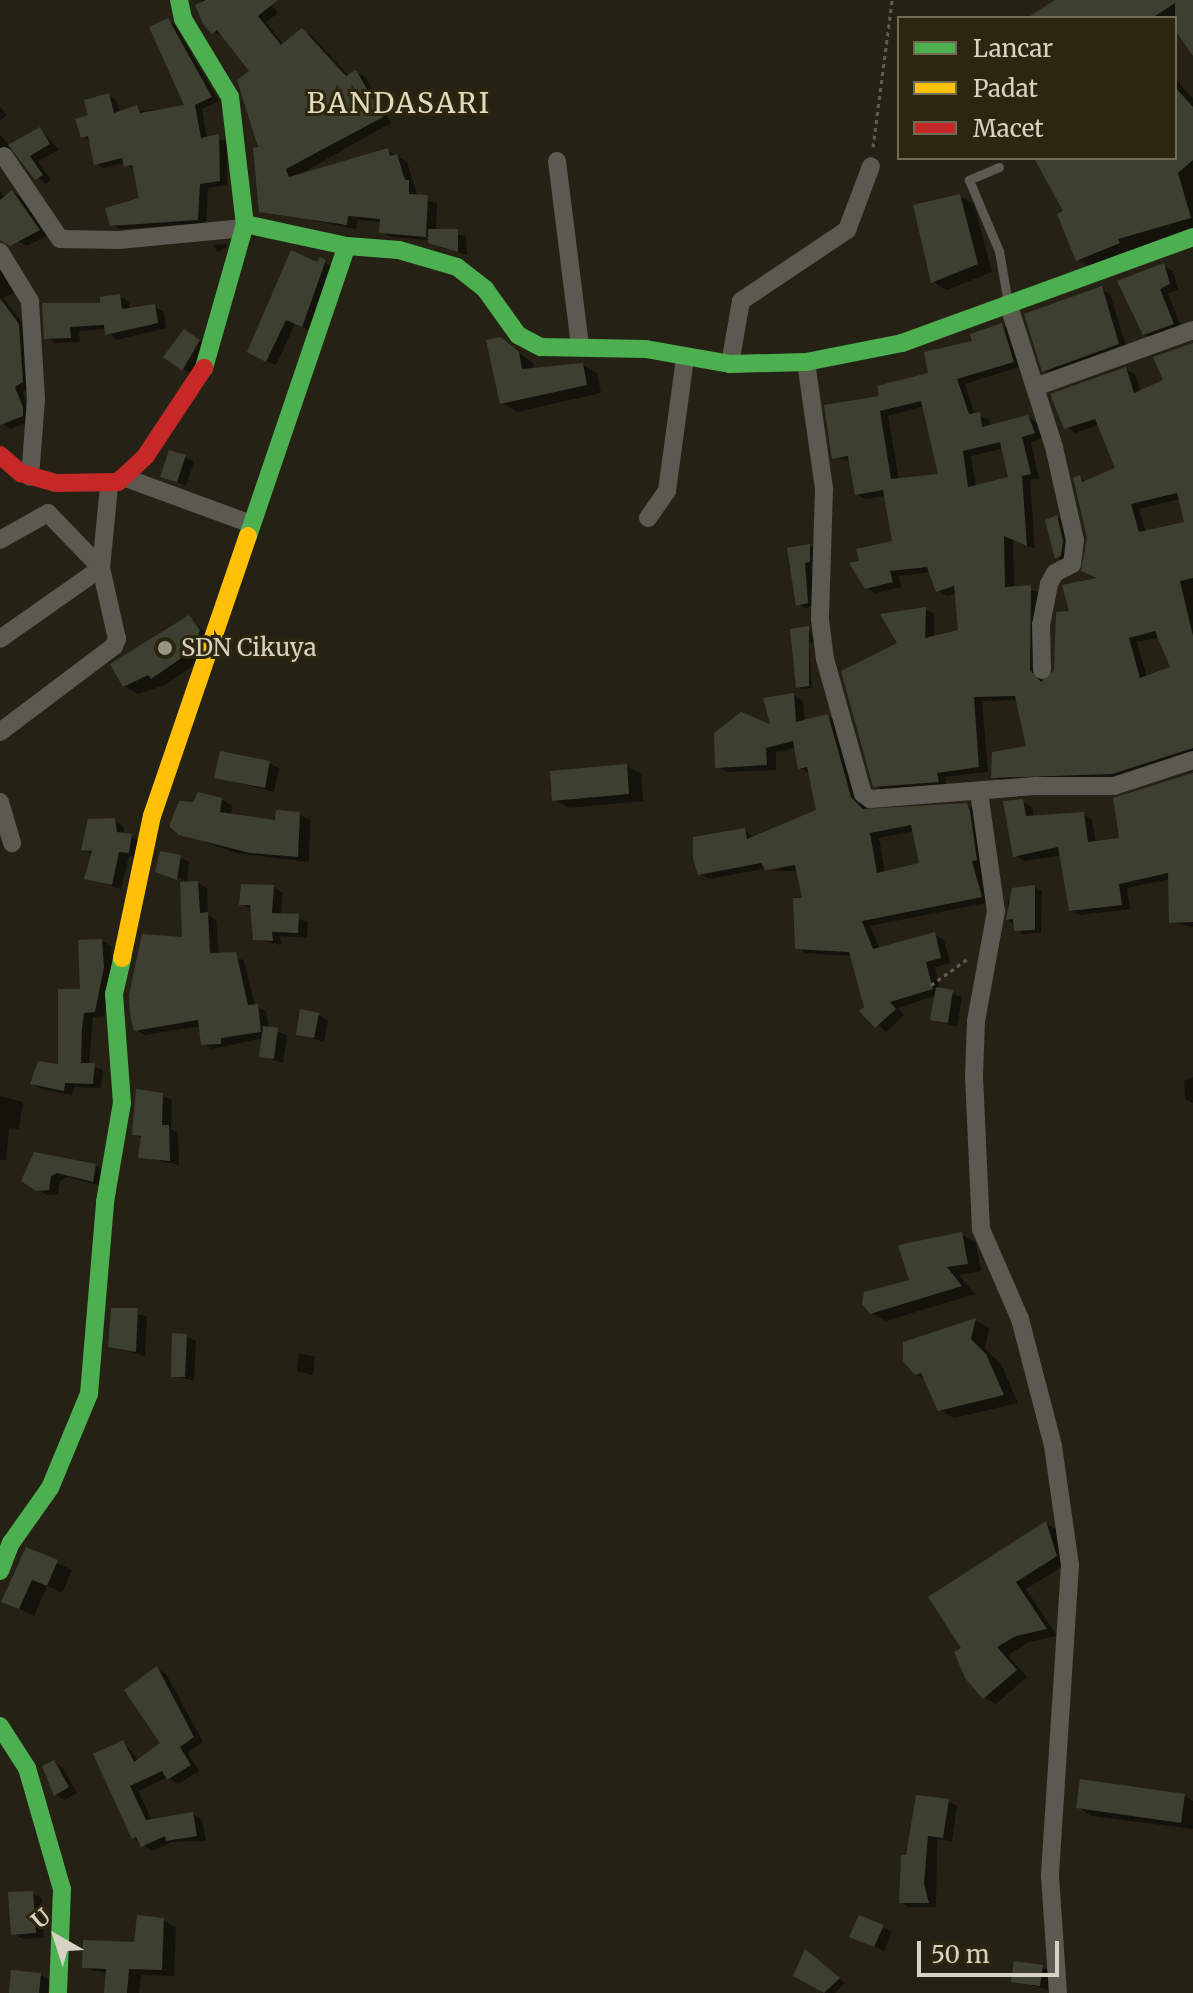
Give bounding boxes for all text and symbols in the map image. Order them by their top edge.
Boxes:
legend [897,16,1177,160]
text: Lancar [973,33,1053,64]
text: Padat [973,73,1038,104]
district label: BANDASARI [307,86,491,120]
text: Macet [973,113,1044,144]
place label: SDN Cikuya [181,634,316,662]
marker: SDN Cikuya [156,639,174,657]
north arrow [16,1897,96,1977]
text: U [26,1902,56,1934]
scale bar [921,1925,1063,1975]
text: 50 m [931,1939,990,1970]

